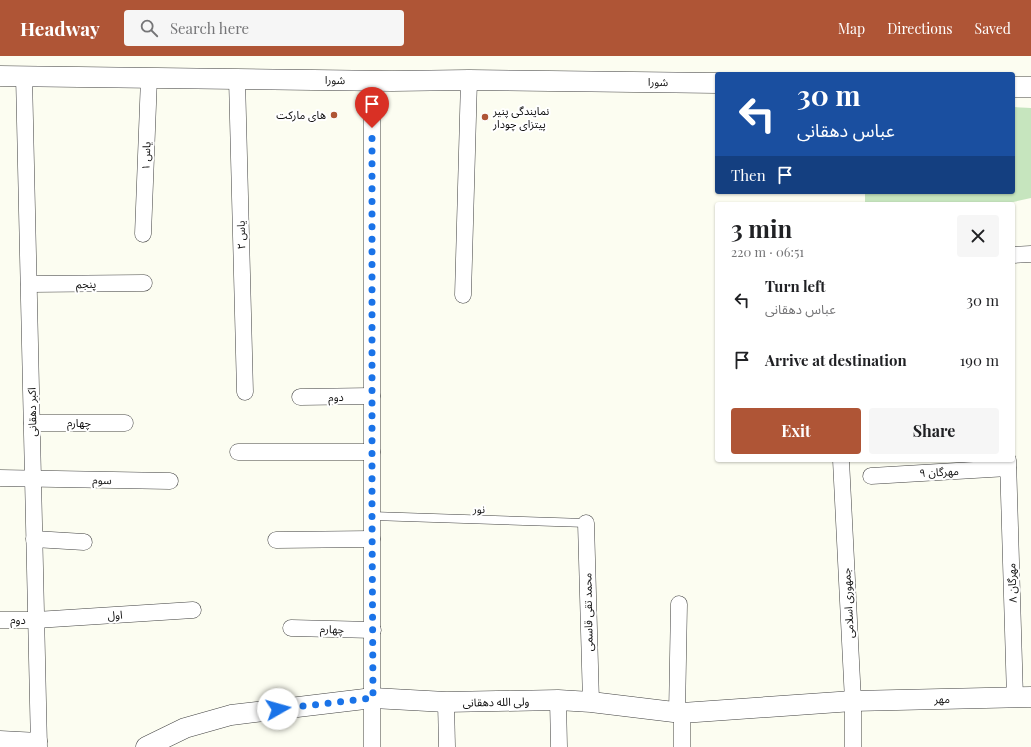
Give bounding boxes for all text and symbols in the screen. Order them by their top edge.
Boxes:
search box [124,10,404,46]
text: Headway [20,15,100,41]
icon: search [138,17,160,39]
text: Search here [170,18,249,38]
text: Map [838,19,865,38]
text: Directions [887,19,953,38]
text: Saved [975,19,1011,38]
street label: شورا [325,72,346,87]
street label: شورا [648,74,669,89]
text: 30 m [797,76,861,113]
pin [355,87,389,128]
icon: left [731,88,783,140]
icon: arrive [361,93,383,115]
place label: نمایندگی پنیر پیتزای چودار [492,103,549,132]
place label: های مارکت [276,107,326,122]
marker: های مارکت [329,110,339,120]
marker: نمایندگی پنیر پیتزای چودار [480,112,490,122]
text: عباس دهقانی [797,118,895,142]
street label: یاس ۱ [138,141,154,171]
icon: arrive [774,164,796,186]
text: Then [731,165,766,185]
text: 3 min [731,212,792,244]
button: close [957,215,999,257]
street label: یاس ۲ [233,220,248,250]
text: 220 m · 06:51 [731,243,804,260]
street label: پنجم [76,276,96,293]
text: Turn left [765,276,826,296]
icon: left [731,289,753,311]
text: 30 m [966,290,999,310]
text: عباس دهقانی [765,300,836,317]
icon: arrive [731,349,753,371]
text: Arrive at destination [765,350,907,370]
text: 190 m [960,350,999,370]
street label: اکبر دهقانی [24,387,39,437]
street label: دوم [328,389,344,405]
button: Exit [731,408,861,454]
button: Share [869,408,999,454]
street label: چهارم [67,415,92,431]
street label: مهرگان ۹ [919,463,959,480]
street label: سوم [92,472,112,488]
street label: نور [472,501,485,516]
street label: مهرگان ۸ [1003,563,1020,603]
street label: جمهوری اسلامی [838,567,857,639]
street label: محمد تقی قاسمی [579,572,596,651]
street label: اول [107,606,123,623]
street label: دوم [10,612,26,628]
street label: چهارم [320,621,345,637]
position arrow [257,688,299,730]
street label: مهر [933,691,950,706]
street label: ولی الله دهقانی [462,693,530,710]

